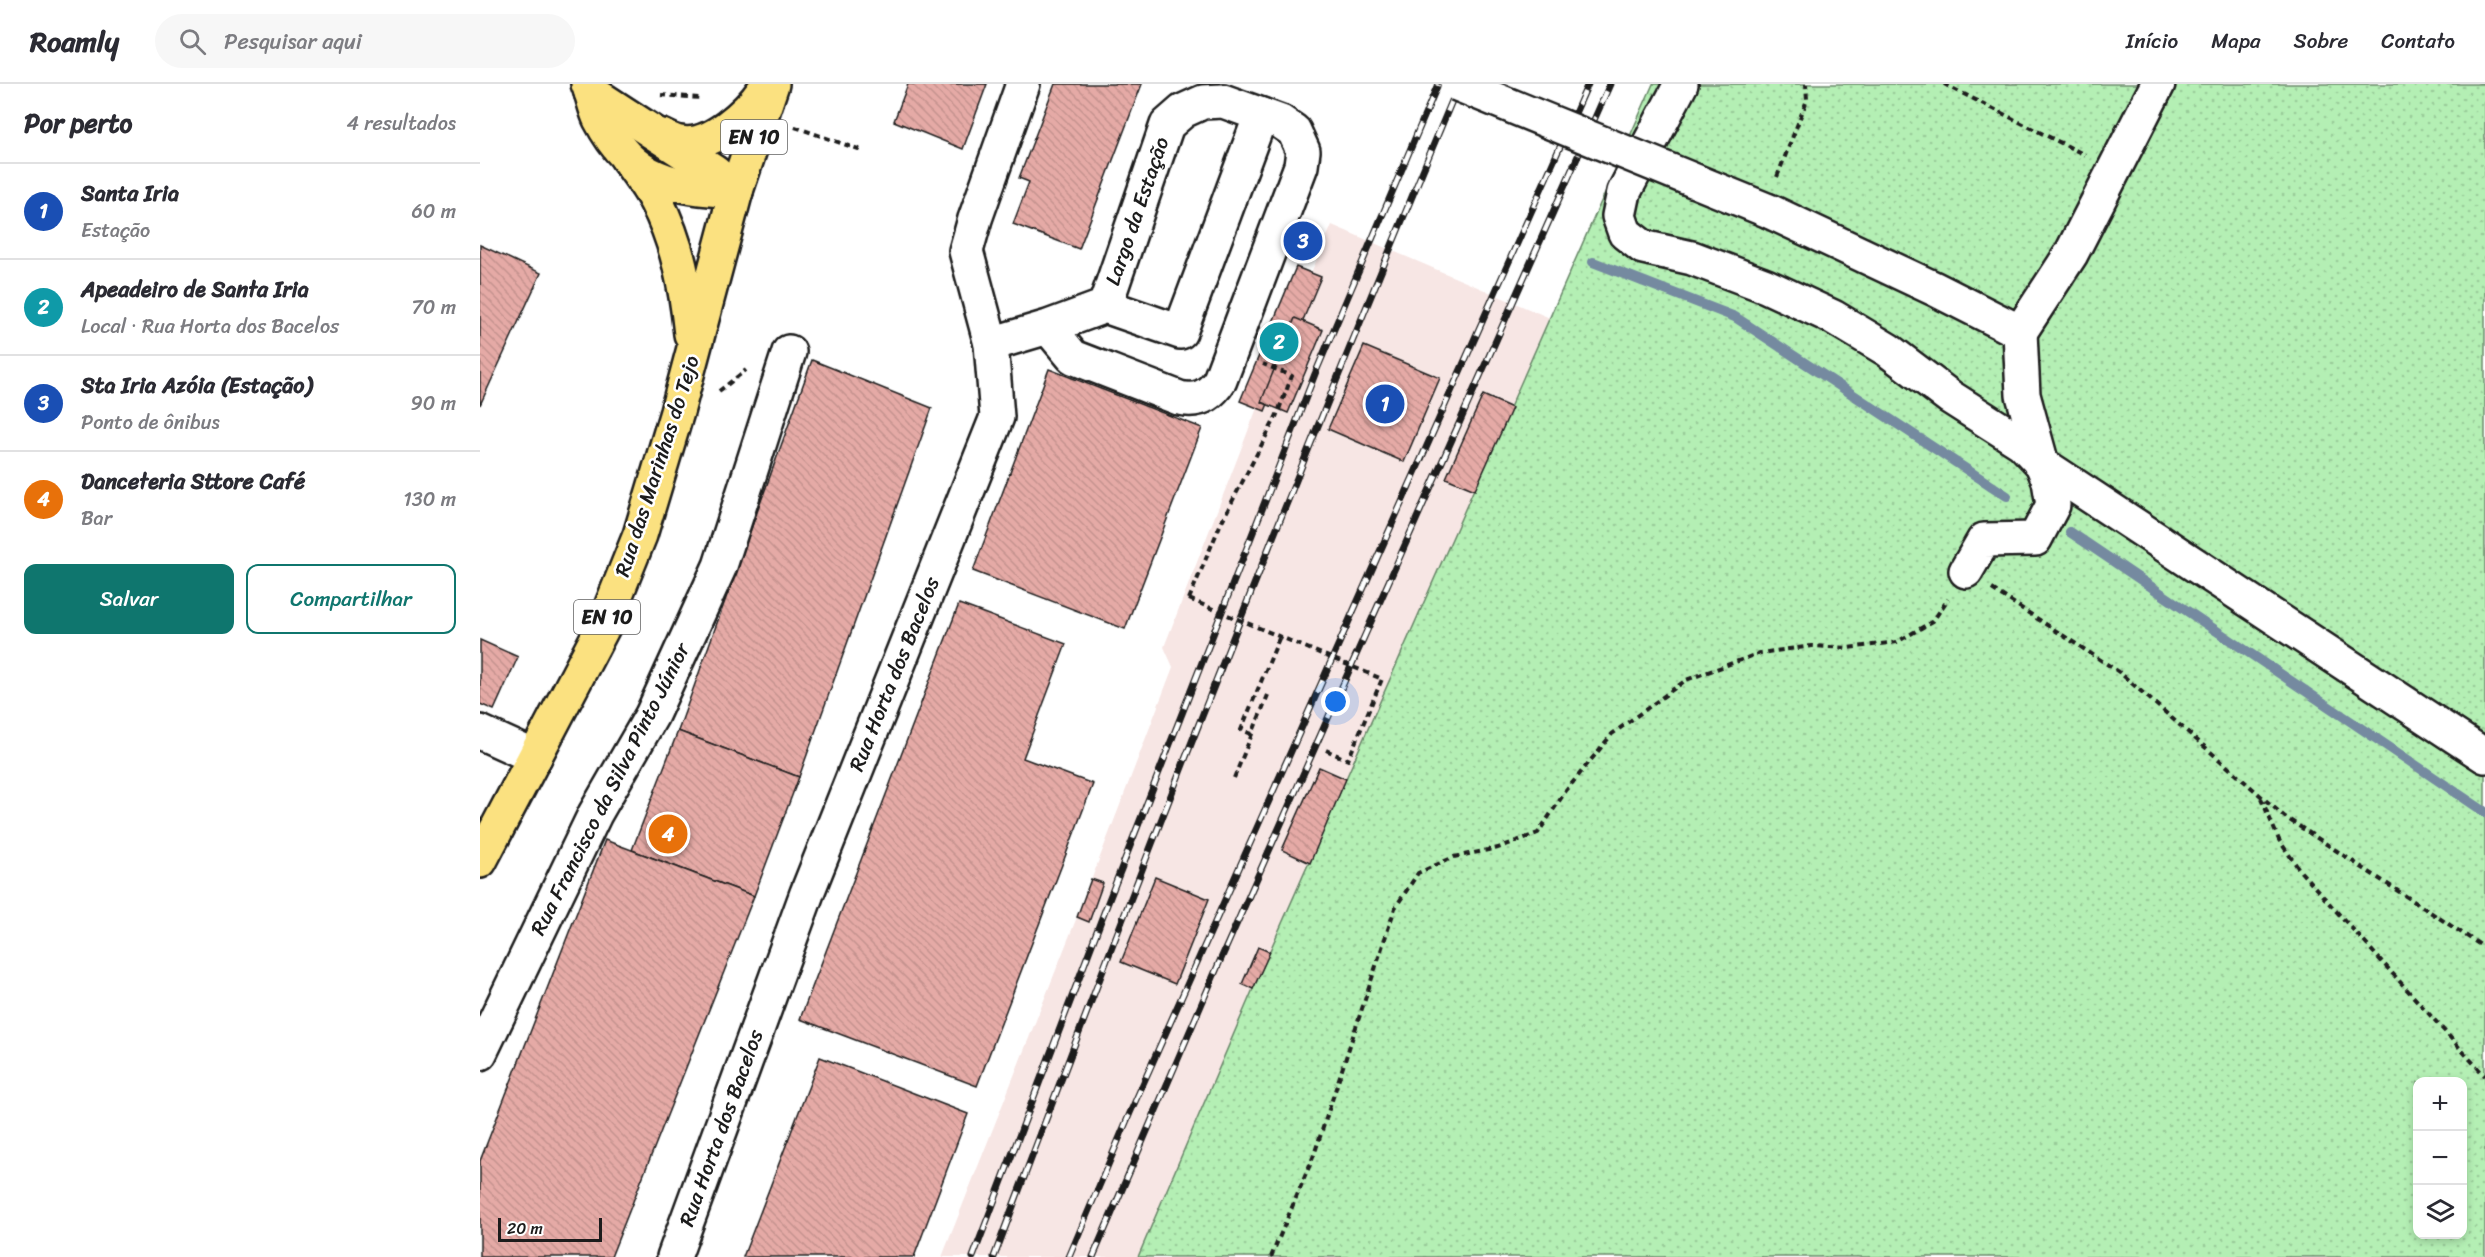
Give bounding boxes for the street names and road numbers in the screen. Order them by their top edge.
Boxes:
road number: EN 10 [721,120,787,154]
street label: Largo da Estação [1094,131,1180,291]
street label: Rua das Marinhas do Tejo [603,350,711,582]
street label: Rua Horta dos Bacelos [838,570,951,777]
road number: EN 10 [574,600,640,634]
street label: Rua Francisco da Silva Pinto Júnior [519,635,701,942]
street label: Rua Horta dos Bacelos [668,1024,774,1232]

